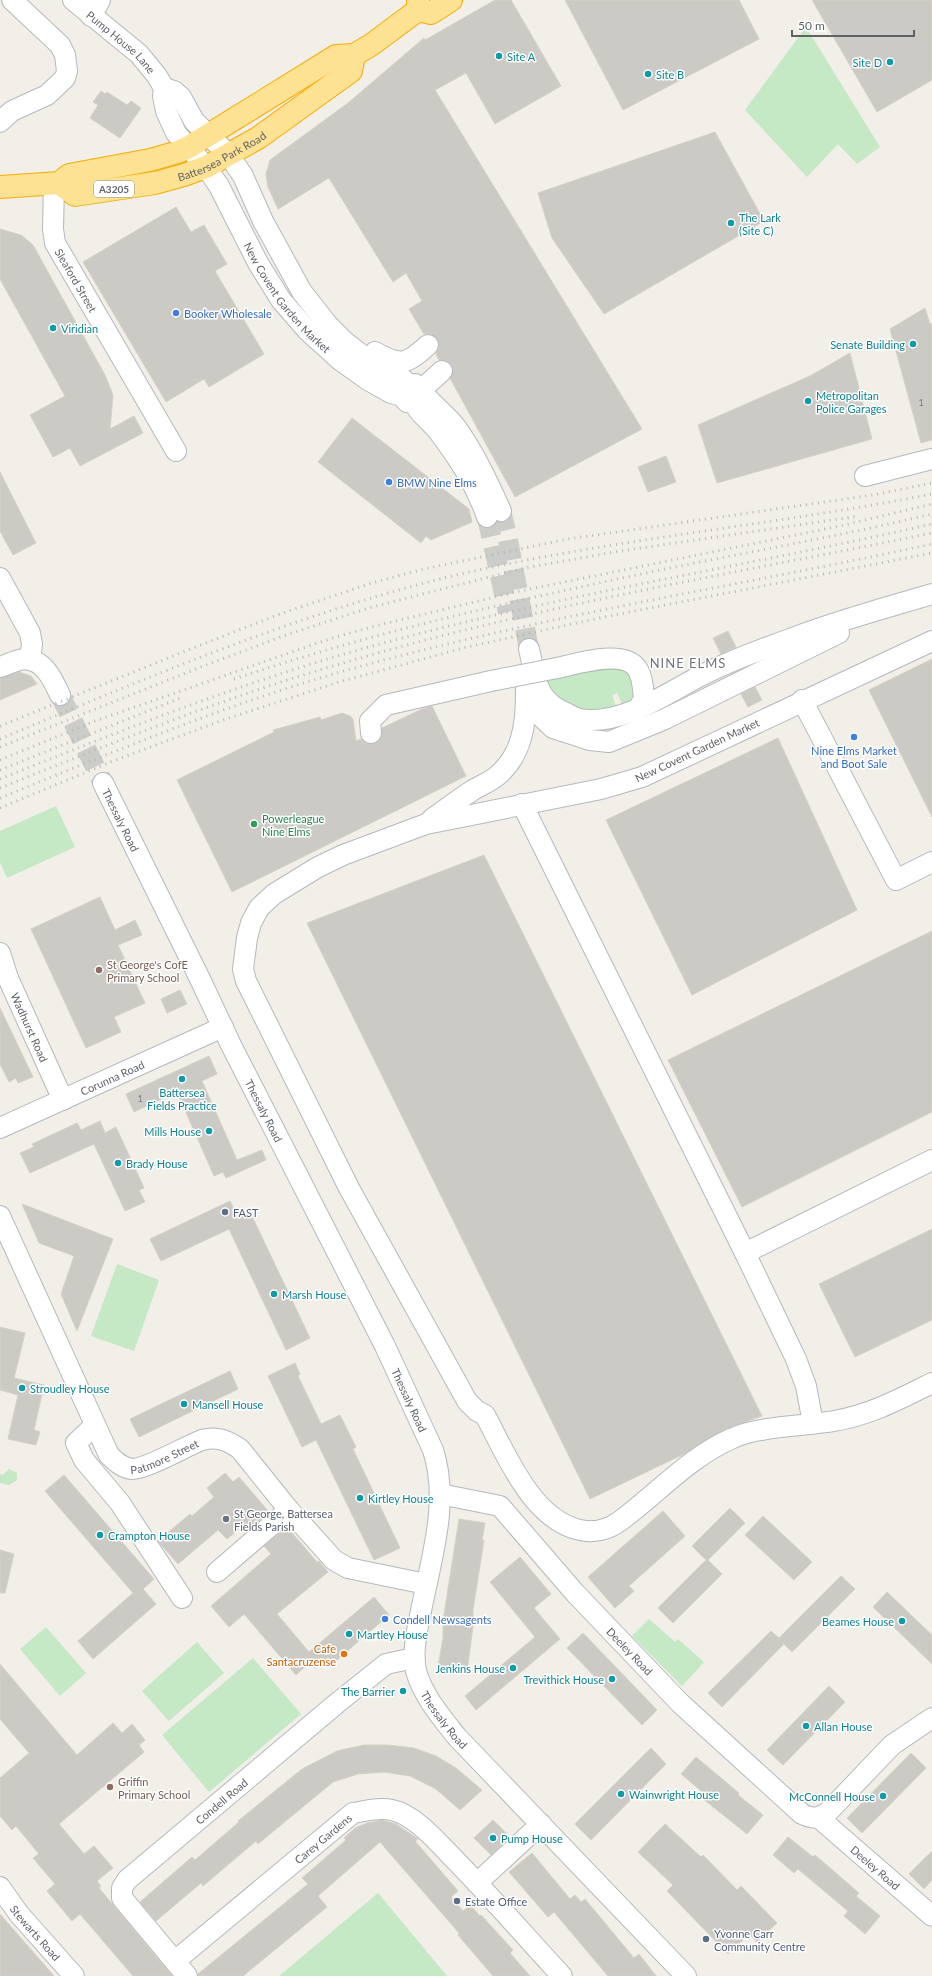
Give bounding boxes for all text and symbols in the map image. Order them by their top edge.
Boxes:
street label: Pump House Lane [84,8,158,76]
scale bar [792,12,914,38]
text: 50 m [798,18,825,33]
place label: Site A [507,50,536,63]
marker: Site A [494,51,504,61]
place label: Site D [853,56,882,69]
marker: Site D [885,57,895,67]
place label: Site B [656,68,684,81]
marker: Site B [643,69,653,79]
street label: Battersea Park Road [176,128,268,183]
road number: A3205 [94,181,134,197]
place label: The Lark (Site C) [739,211,781,237]
marker: The Lark (Site C) [726,218,736,228]
street label: New Covent Garden Market [242,240,333,355]
street label: Sleaford Street [53,246,100,314]
place label: Booker Wholesale [184,307,272,320]
marker: Booker Wholesale [171,308,181,318]
place label: Viridian [61,322,98,335]
marker: Viridian [48,323,58,333]
place label: Senate Building [830,338,905,351]
marker: Senate Building [908,339,918,349]
place label: Metropolitan Police Garages [816,389,887,415]
marker: Metropolitan Police Garages [803,396,813,406]
house number: 1 [918,397,924,408]
place label: BMW Nine Elms [397,476,477,489]
marker: BMW Nine Elms [384,477,394,487]
district label: NINE ELMS [650,655,726,671]
street label: New Covent Garden Market [633,715,761,784]
marker: Nine Elms Market and Boot Sale [849,732,859,742]
place label: Nine Elms Market and Boot Sale [811,744,897,770]
street label: Thessaly Road [100,786,142,853]
place label: Powerleague Nine Elms [262,812,325,838]
marker: Powerleague Nine Elms [249,819,259,829]
place label: St George's CofE Primary School [107,958,188,984]
marker: St George's CofE Primary School [94,965,104,975]
street label: Wadhurst Road [9,990,51,1064]
street label: Corunna Road [78,1057,146,1097]
marker: Battersea Fields Practice [177,1074,187,1084]
street label: Thessaly Road [243,1077,286,1144]
place label: Battersea Fields Practice [147,1086,217,1112]
house number: 1 [137,1093,143,1104]
place label: Mills House [144,1125,201,1138]
marker: Mills House [204,1126,214,1136]
place label: Brady House [126,1157,188,1170]
marker: Brady House [113,1158,123,1168]
place label: FAST [233,1206,259,1219]
marker: FAST [220,1207,230,1217]
place label: Marsh House [282,1288,347,1301]
marker: Marsh House [269,1289,279,1299]
street label: Thessaly Road [390,1366,430,1434]
place label: Stroudley House [30,1382,110,1395]
marker: Stroudley House [17,1383,27,1393]
place label: Mansell House [192,1398,264,1411]
marker: Mansell House [179,1399,189,1409]
street label: Patmore Street [130,1436,200,1476]
place label: Kirtley House [368,1492,434,1505]
marker: Kirtley House [355,1493,365,1503]
place label: St George, Battersea Fields Parish [234,1507,333,1533]
marker: St George, Battersea Fields Parish [221,1514,231,1524]
place label: Crampton House [108,1529,190,1542]
marker: Crampton House [95,1530,105,1540]
place label: Condell Newsagents [393,1613,492,1626]
marker: Condell Newsagents [380,1614,390,1624]
place label: Beames House [822,1615,894,1628]
marker: Beames House [897,1616,907,1626]
street label: Deeley Road [604,1624,656,1677]
place label: Martley House [357,1628,428,1641]
marker: Martley House [344,1629,354,1639]
place label: Cafe Santacruzense [266,1642,336,1668]
marker: Cafe Santacruzense [339,1649,349,1659]
place label: Jenkins House [435,1662,505,1675]
marker: Jenkins House [508,1663,518,1673]
place label: Trevithick House [523,1673,604,1686]
marker: Trevithick House [607,1674,617,1684]
place label: The Barrier [341,1685,395,1698]
marker: The Barrier [398,1686,408,1696]
street label: Thessaly Road [419,1688,471,1751]
place label: Allan House [814,1720,872,1733]
marker: Allan House [801,1721,811,1731]
place label: Griffin Primary School [118,1775,190,1801]
street label: Condell Road [192,1775,250,1826]
marker: Griffin Primary School [105,1782,115,1792]
place label: Wainwright House [629,1788,719,1801]
marker: Wainwright House [616,1789,626,1799]
place label: McConnell House [789,1790,875,1803]
marker: McConnell House [878,1791,888,1801]
street label: Carey Gardens [291,1811,354,1866]
place label: Pump House [501,1832,563,1845]
marker: Pump House [488,1833,498,1843]
street label: Deeley Road [848,1842,903,1892]
place label: Estate Office [465,1895,528,1908]
marker: Estate Office [452,1896,462,1906]
street label: Stewarts Road [8,1902,63,1963]
place label: Yvonne Carr Community Centre [714,1927,805,1953]
marker: Yvonne Carr Community Centre [701,1934,711,1944]

